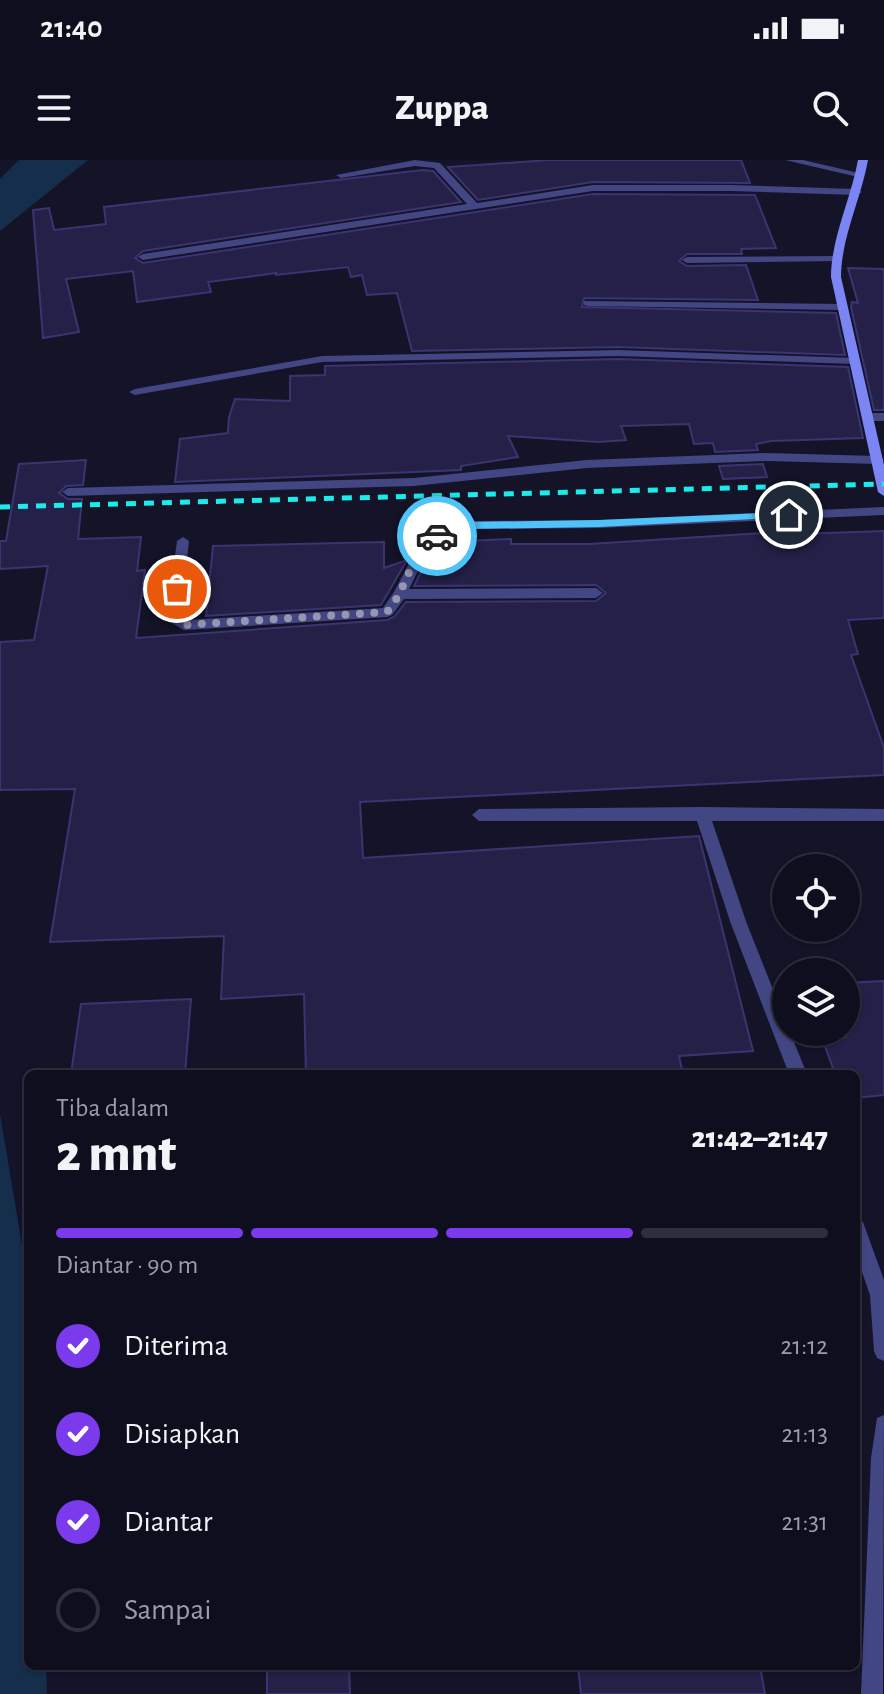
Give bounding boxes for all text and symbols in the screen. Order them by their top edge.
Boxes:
text: 21:40 [40,13,103,43]
icon: menu [32,86,76,130]
icon: search [808,86,852,130]
text: Zuppa [395,90,489,126]
pin [755,481,823,549]
icon: home [767,493,811,537]
courier [397,496,477,576]
icon: car [415,514,459,558]
pin [143,555,211,623]
icon: bag [155,567,199,611]
map controls [772,854,860,1046]
button: locate [772,854,860,942]
button: layers [772,958,860,1046]
text: Tiba dalam [56,1095,169,1121]
text: 21:42–21:47 [692,1123,828,1153]
text: 2 mnt [56,1128,176,1180]
text: Diantar · 90 m [56,1252,198,1278]
icon: check [56,1324,100,1368]
text: Diterima [124,1331,228,1361]
text: 21:12 [780,1333,828,1359]
icon: check [56,1412,100,1456]
text: Disiapkan [124,1419,240,1449]
text: 21:13 [782,1421,828,1447]
icon: check [56,1500,100,1544]
text: Diantar [124,1507,213,1537]
text: 21:31 [782,1509,828,1535]
text: Sampai [124,1595,212,1625]

